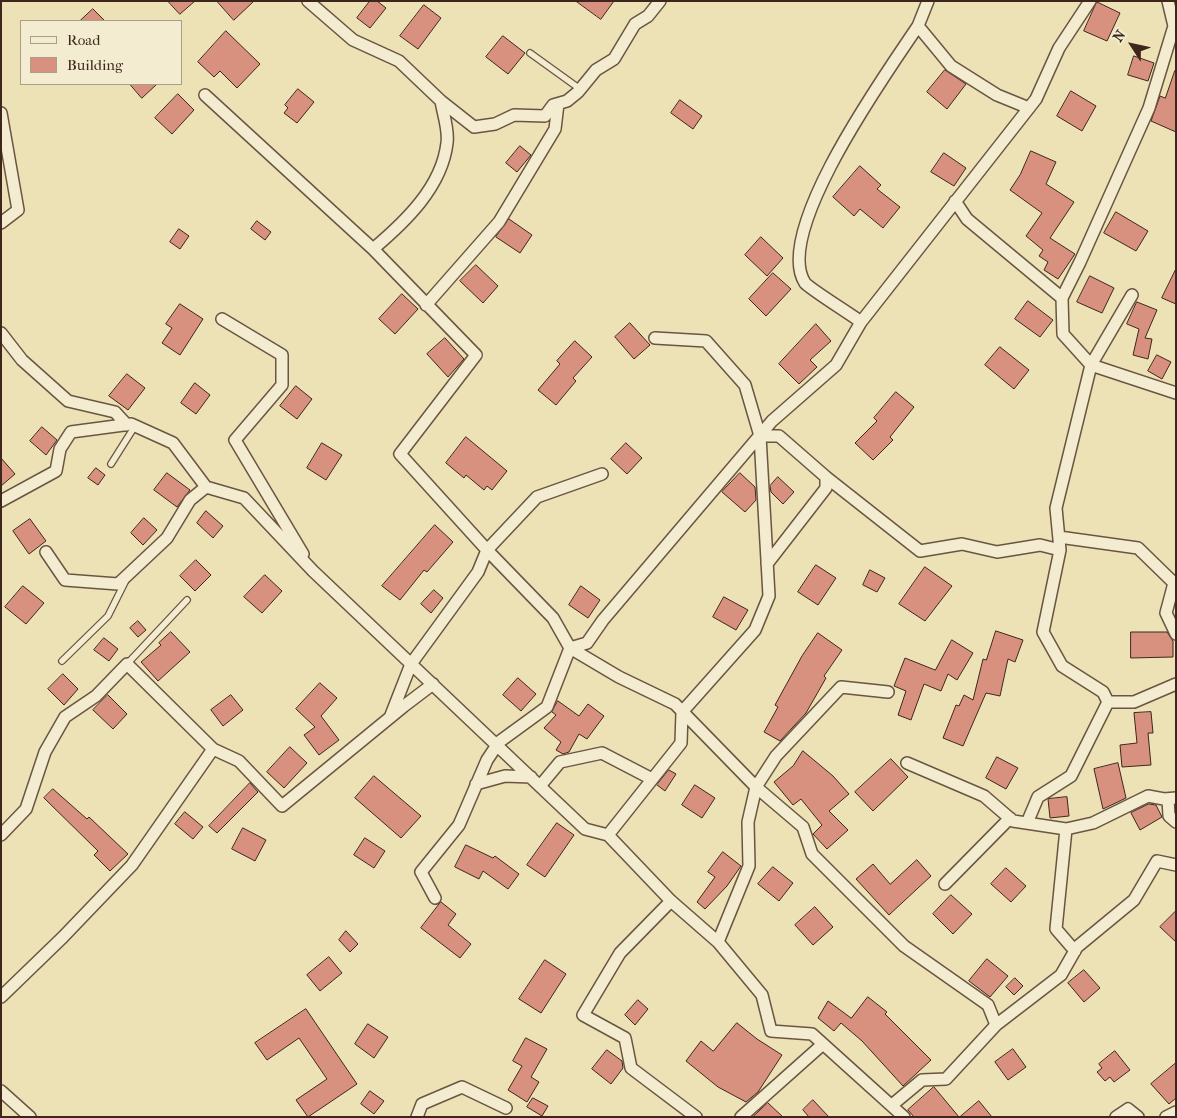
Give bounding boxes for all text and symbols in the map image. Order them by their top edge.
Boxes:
legend [20,20,182,85]
north arrow [1107,20,1157,70]
text: N [1109,27,1129,45]
text: Road [67,31,100,49]
text: Building [67,56,123,74]

